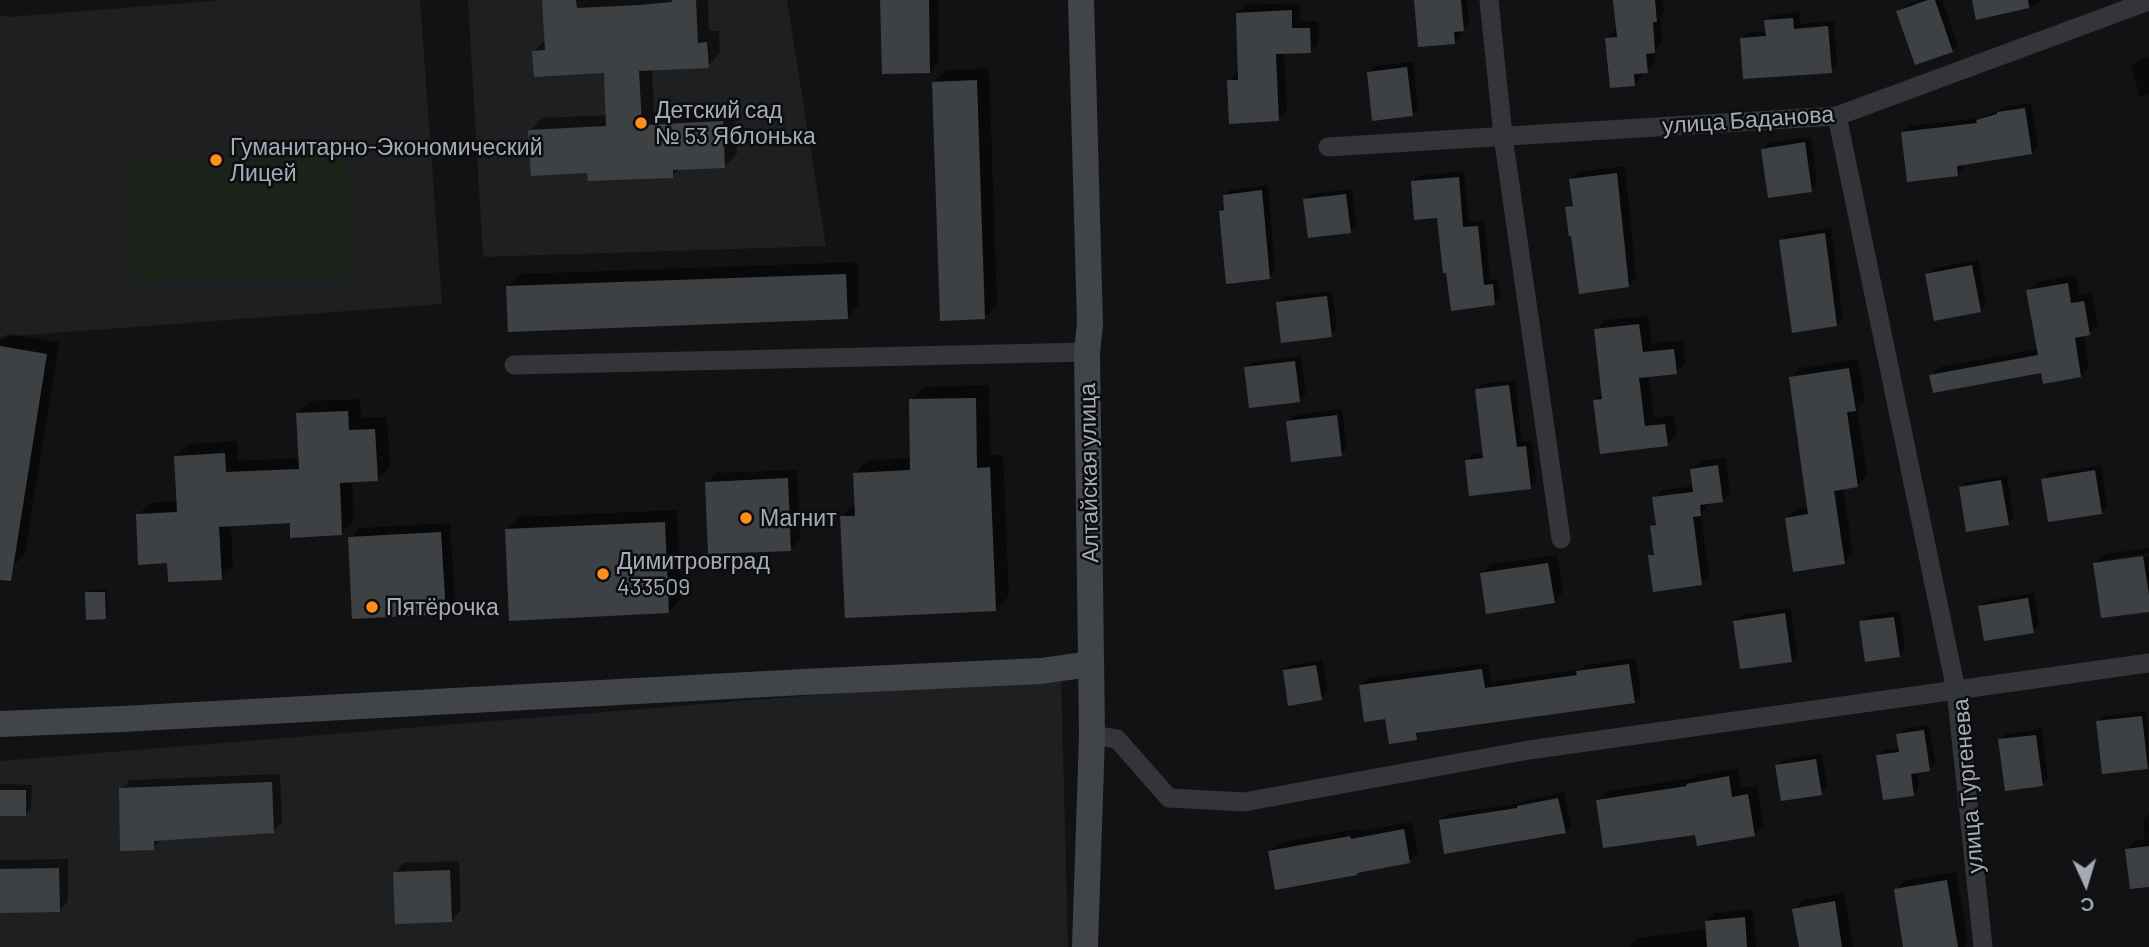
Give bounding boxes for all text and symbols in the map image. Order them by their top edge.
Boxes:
place label: Детский сад № 53 Яблонька [655,96,816,150]
street label: улица Баданова [1661,100,1835,140]
marker: Детский сад № 53 Яблонька [633,115,649,131]
place label: Гуманитарно-Экономический Лицей [230,133,543,187]
marker: Гуманитарно-Экономический Лицей [208,152,224,168]
street label: Алтайская улица [1074,383,1104,563]
place label: Магнит [760,504,837,532]
marker: Магнит [738,510,754,526]
place label: Димитровград 433509 [617,547,770,601]
marker: Димитровград 433509 [595,566,611,582]
place label: Пятёрочка [386,593,499,621]
marker: Пятёрочка [364,599,380,615]
street label: улица Тургенева [1947,697,1989,875]
north arrow [2051,849,2121,919]
text: С [2080,893,2095,917]

